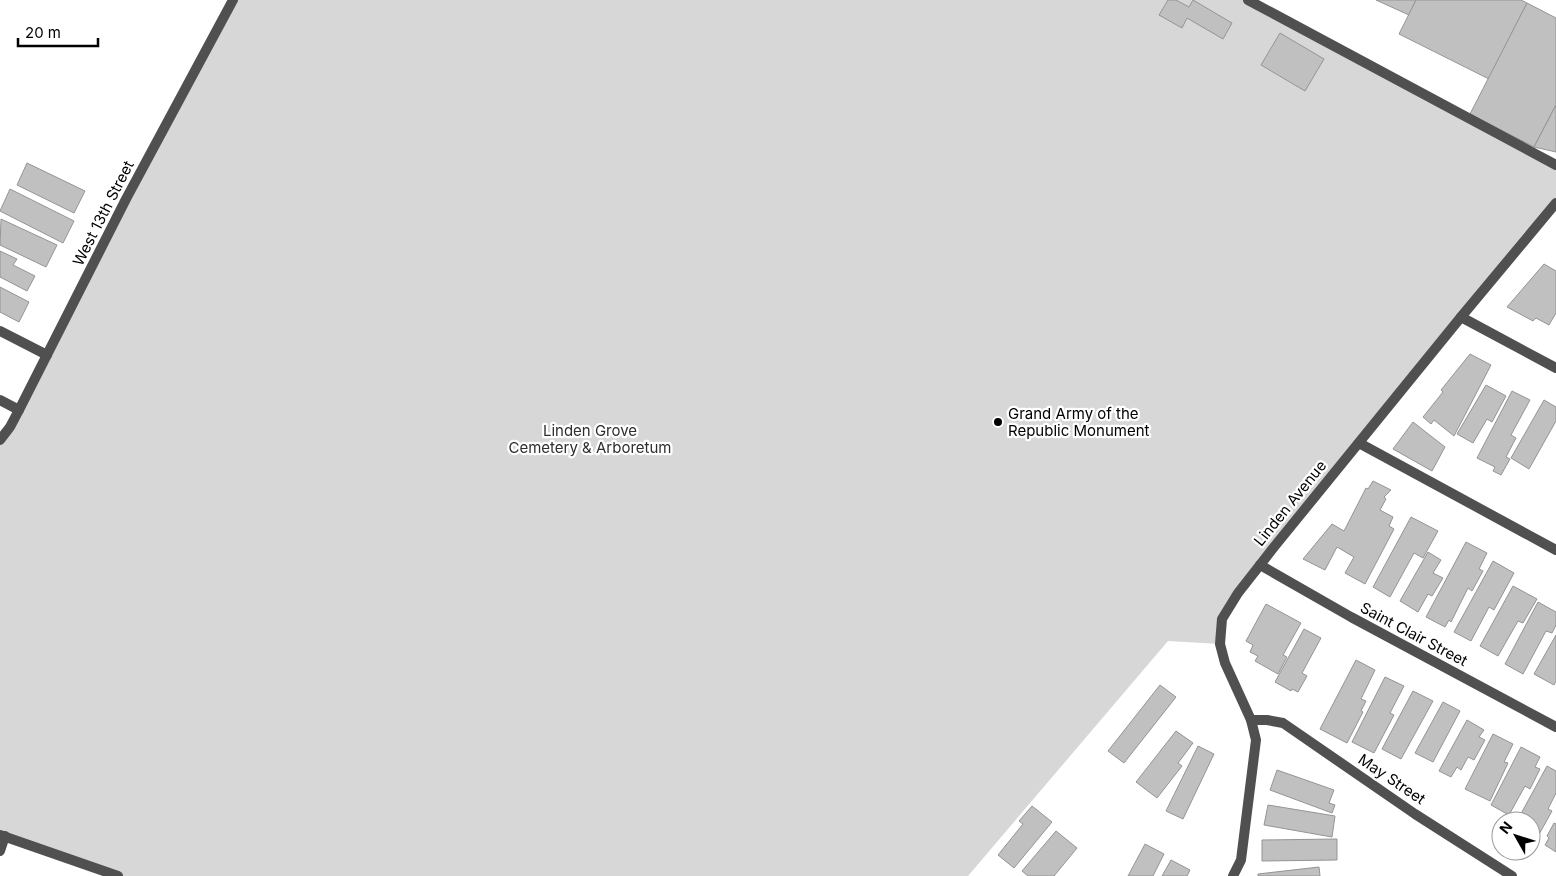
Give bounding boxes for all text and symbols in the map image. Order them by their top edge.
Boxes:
scale bar [18,15,98,47]
text: 20 m [25,23,61,42]
street label: West 13th Street [68,157,138,269]
place label: Grand Army of the Republic Monument [1008,404,1149,440]
marker: Grand Army of the Republic Monument [992,416,1004,428]
park label: Linden Grove Cemetery & Arboretum [509,421,671,457]
street label: Linden Avenue [1250,456,1330,550]
street label: Saint Clair Street [1357,598,1471,670]
street label: May Street [1355,750,1429,808]
north arrow [1491,811,1541,861]
text: N [1496,818,1515,837]

